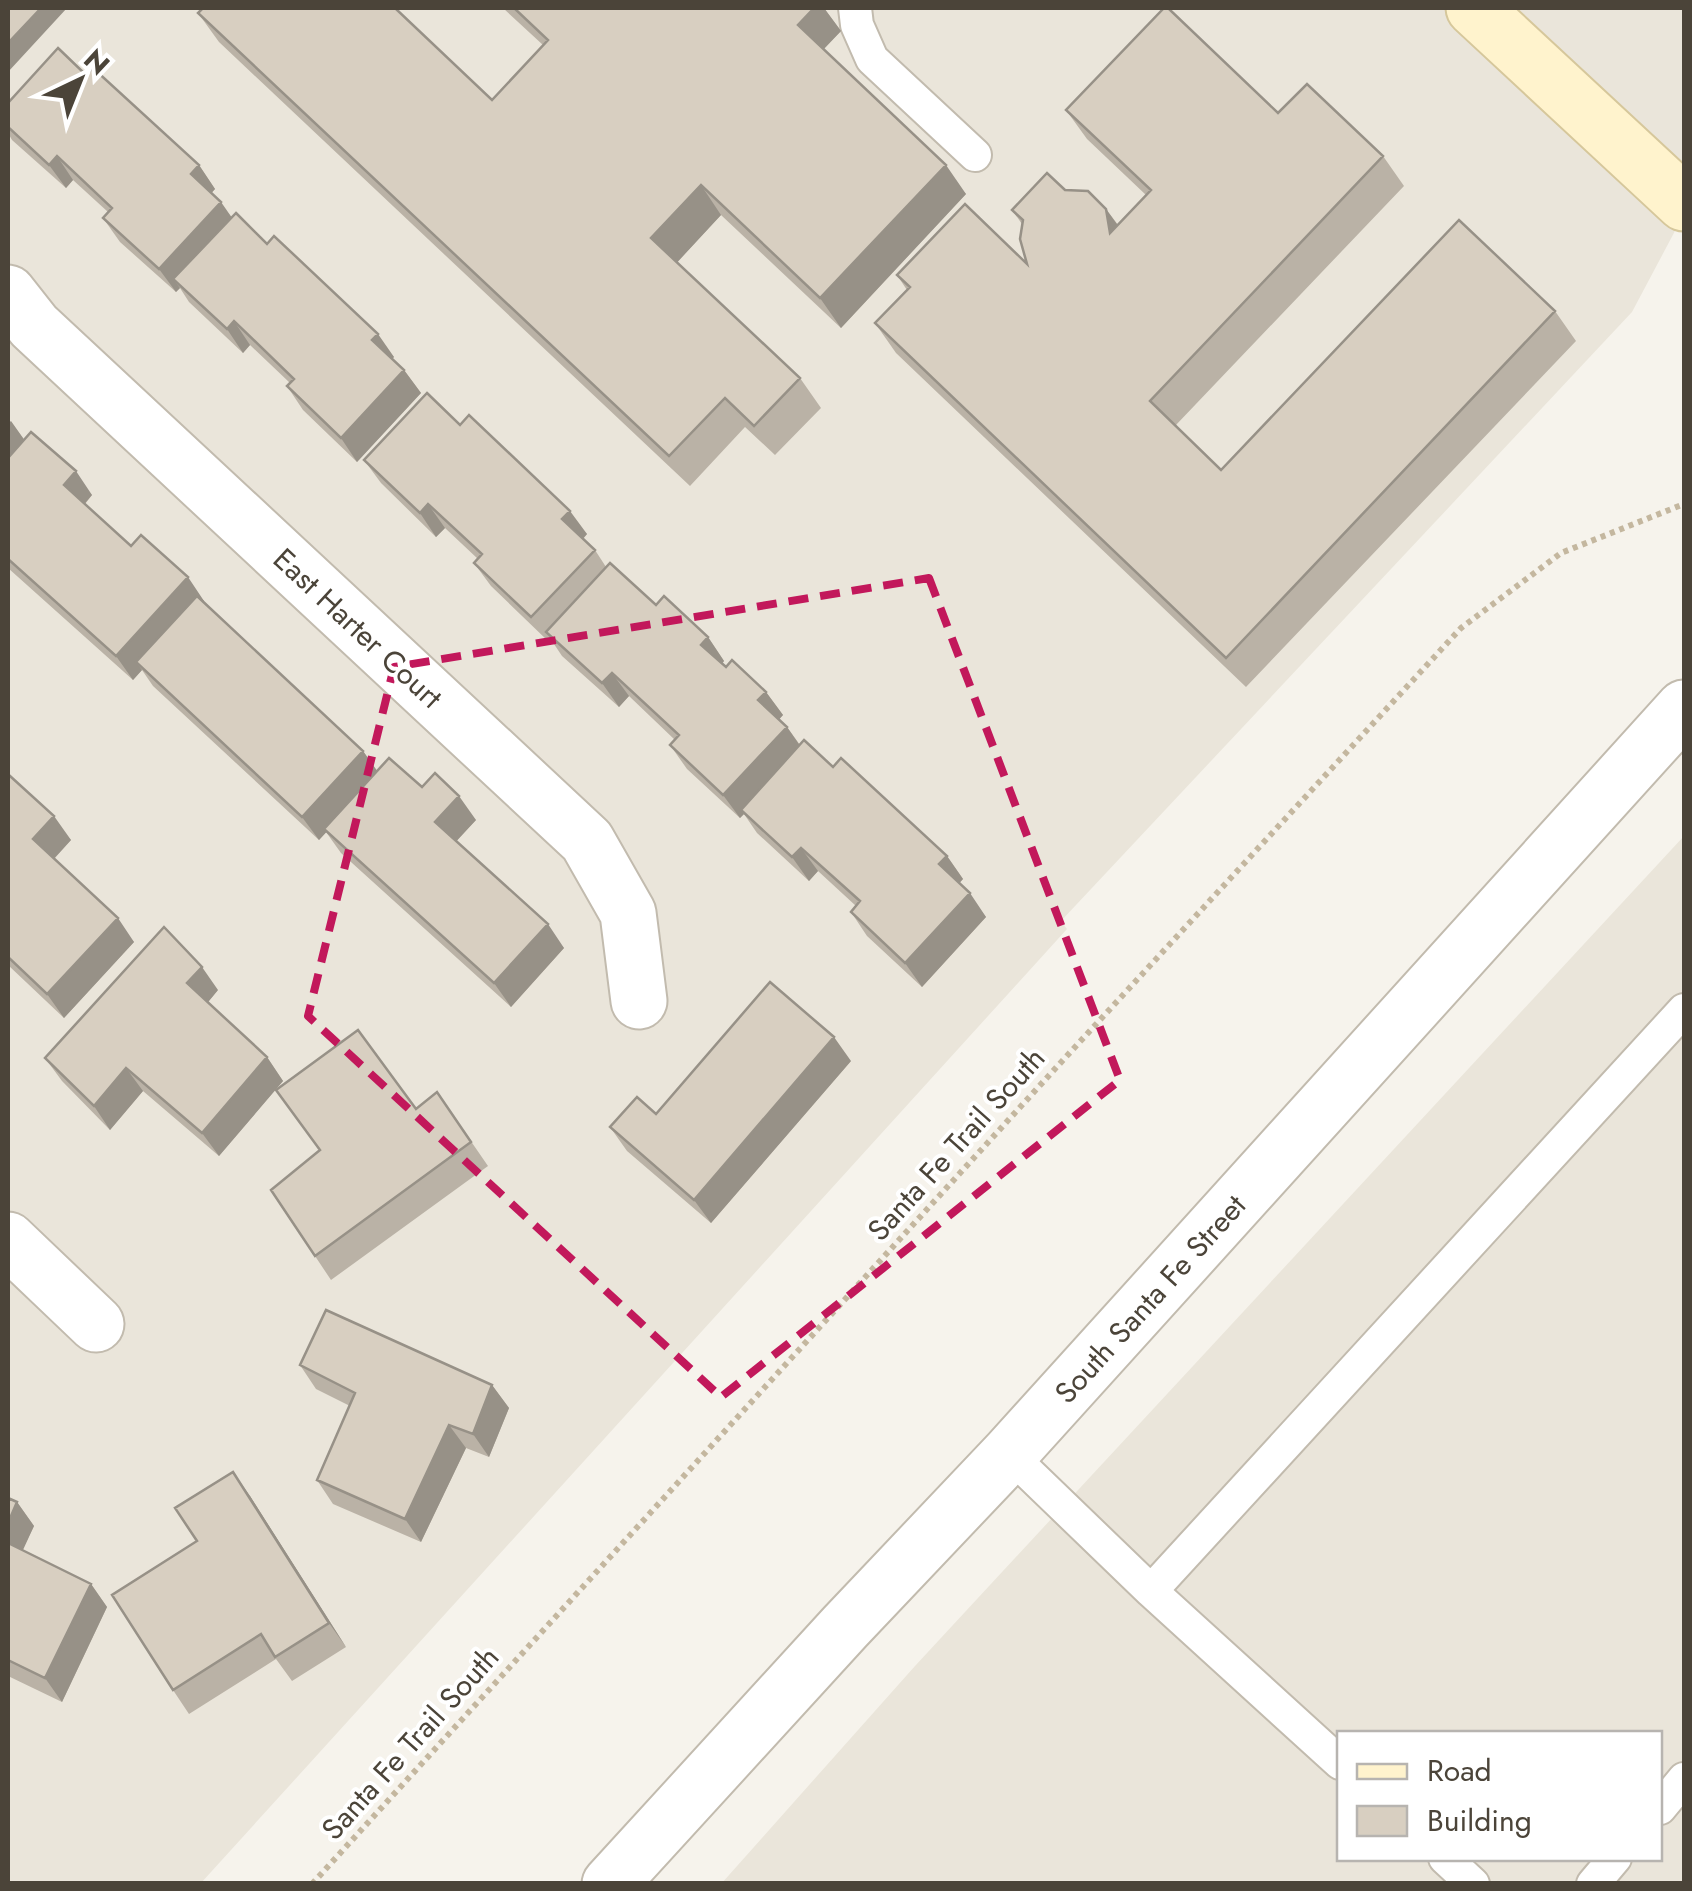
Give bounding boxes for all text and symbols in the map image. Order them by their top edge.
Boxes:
north arrow [30,30,130,130]
text: N [75,40,119,85]
street label: East Harter Court [264,538,453,718]
street label: Santa Fe Trail South [857,1038,1055,1250]
street label: South Santa Fe Street [1044,1184,1256,1413]
street label: Santa Fe Trail South [311,1637,509,1849]
legend [1337,1731,1662,1861]
text: Road [1427,1749,1492,1792]
text: Building [1427,1799,1532,1842]

